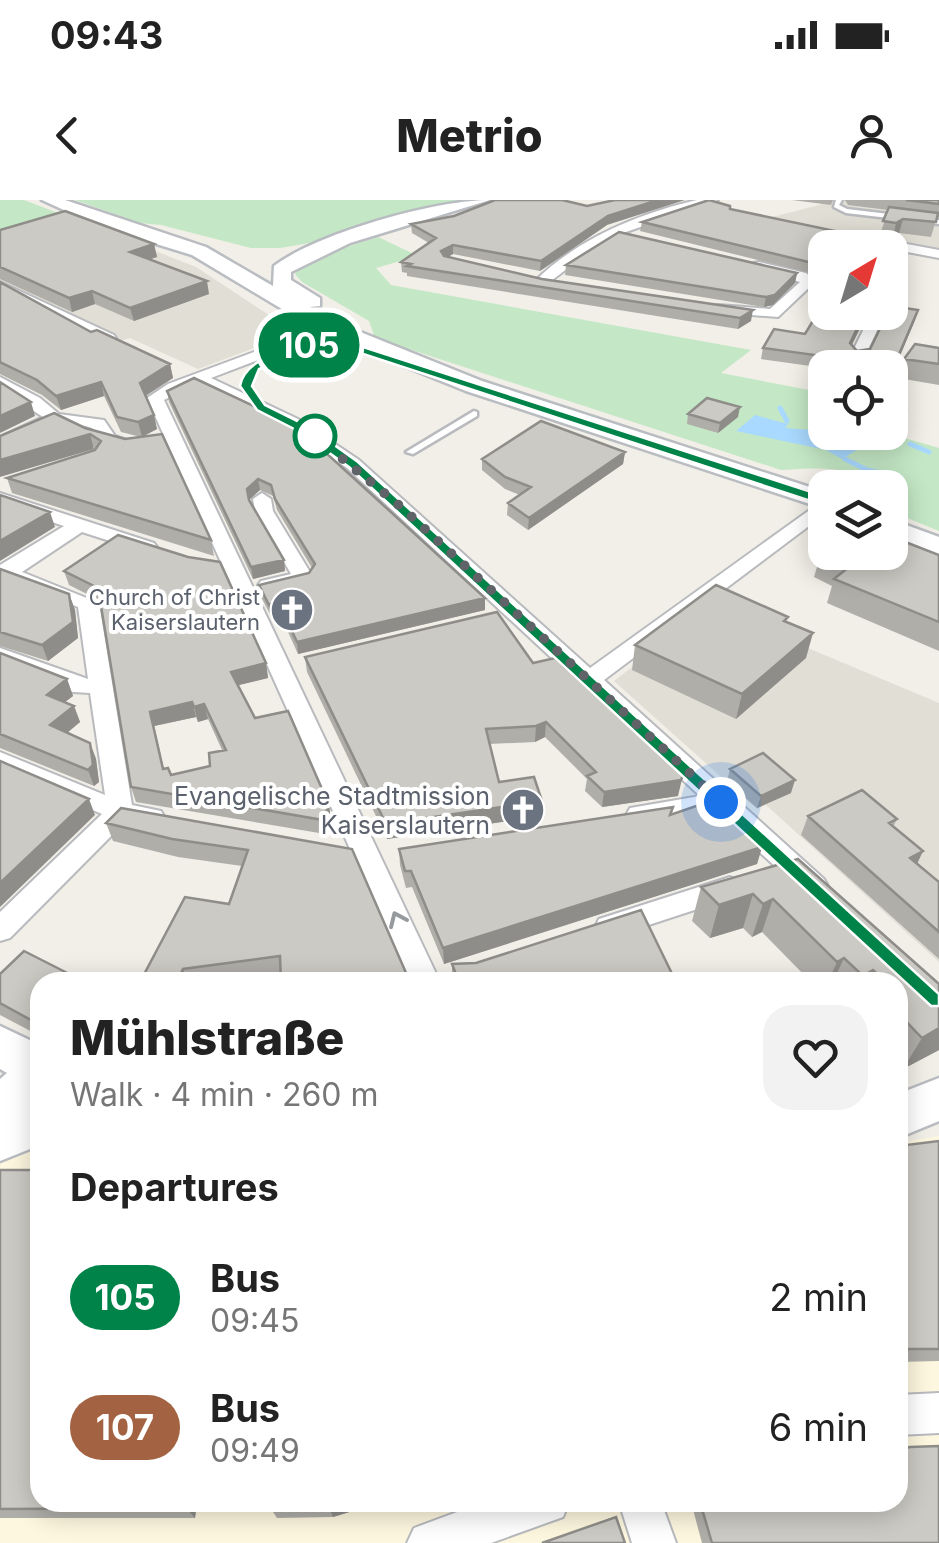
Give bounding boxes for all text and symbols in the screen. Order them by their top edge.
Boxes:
text: 09:43 [50,12,163,58]
icon: back [40,108,95,163]
text: Metrio [396,108,543,163]
icon: person [844,108,899,163]
north arrow [808,230,908,330]
map controls [808,230,908,570]
line badge: 105 [252,312,366,378]
text: 105 [278,324,340,366]
button: locate [808,350,908,450]
unlabelled marker [294,415,336,457]
button: layers [808,470,908,570]
place label: Church of Christ Kaiserslautern [89,584,260,635]
church icon: Church of Christ Kaiserslautern [269,587,315,633]
your location [696,777,746,827]
place label: Evangelische Stadtmission Kaiserslautern [174,781,490,840]
church icon: Evangelische Stadtmission Kaiserslautern [500,787,546,833]
one-way arrow [389,911,409,929]
button: heart [763,1005,868,1110]
text: Mühlstraße [70,1008,344,1067]
text: Walk · 4 min · 260 m [70,1075,379,1114]
text: Departures [70,1164,279,1210]
text: Bus [210,1255,280,1301]
text: 2 min [769,1274,868,1320]
text: 105 [94,1276,156,1318]
text: 09:45 [210,1301,299,1340]
text: Bus [210,1385,280,1431]
text: 6 min [769,1404,868,1450]
text: 107 [96,1406,154,1448]
text: 09:49 [210,1431,300,1470]

